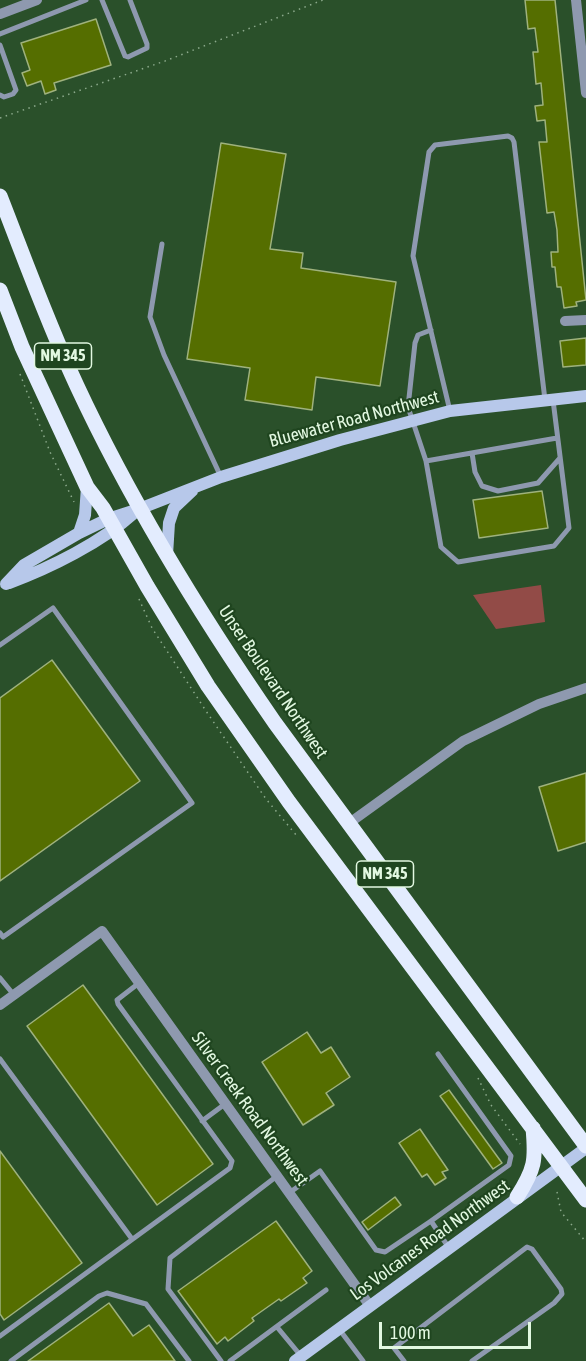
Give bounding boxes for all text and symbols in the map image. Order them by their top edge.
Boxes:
road number: NM 345 [34,343,92,369]
street label: Bluewater Road Northwest [267,386,441,452]
street label: Unser Boulevard Northwest [214,601,332,763]
road number: NM 345 [356,861,414,887]
street label: Silver Creek Road Northwest [187,1028,313,1190]
street label: Los Volcanes Road Northwest [346,1175,514,1305]
scale bar [382,1310,534,1348]
text: 100 m [390,1322,431,1343]

